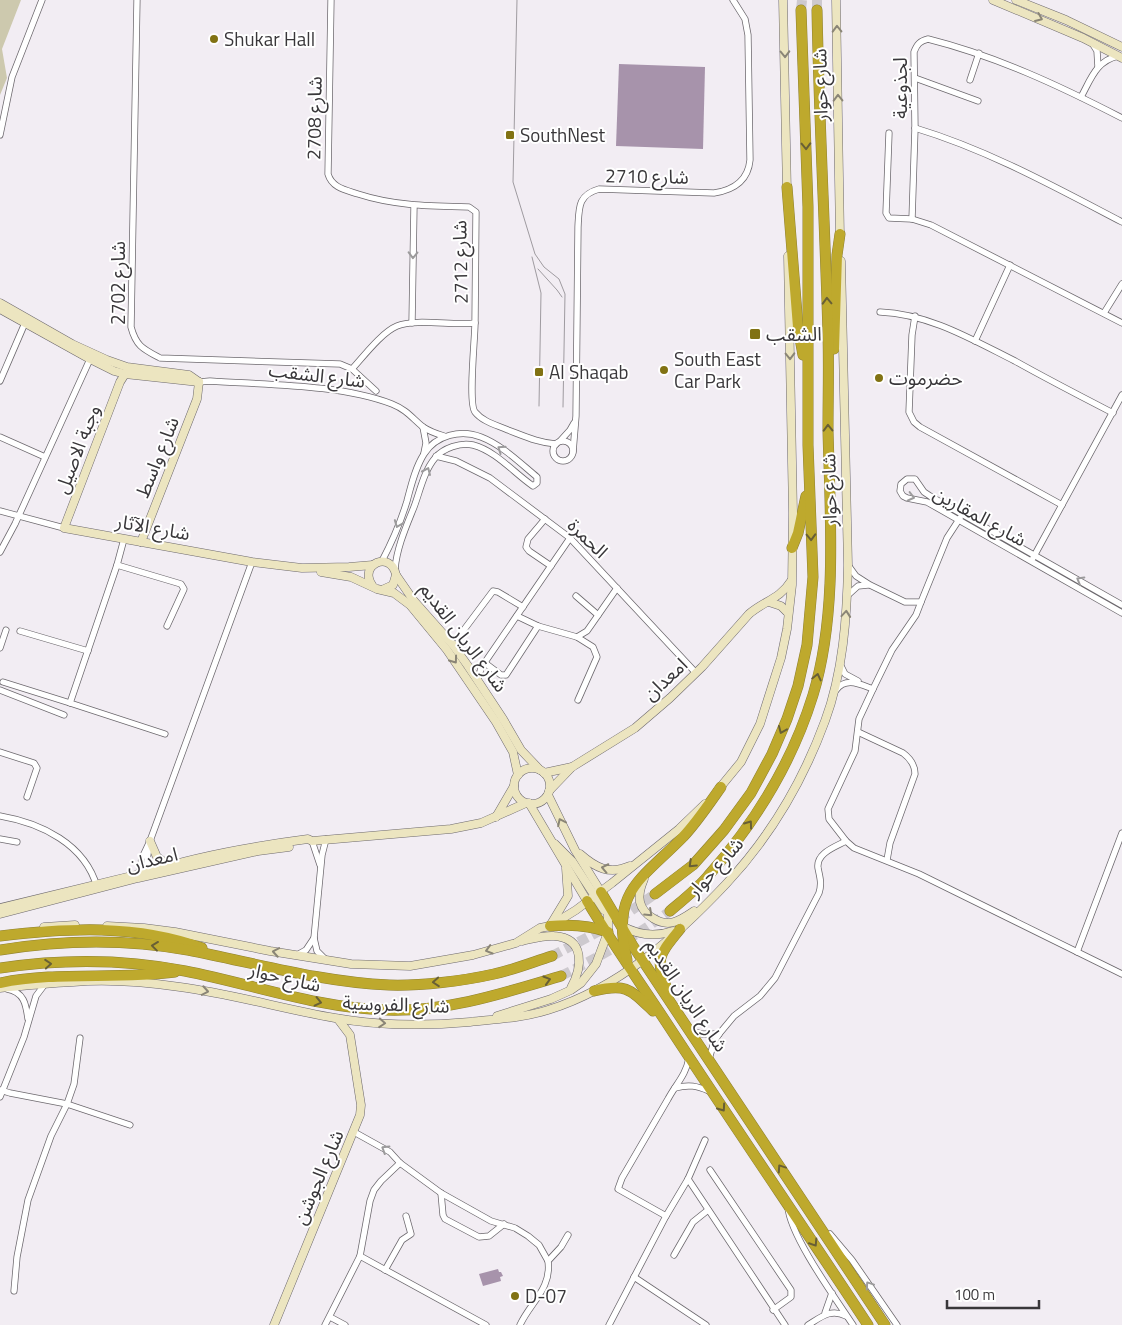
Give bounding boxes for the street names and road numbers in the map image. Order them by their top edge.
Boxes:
street label: شارع حوار [804,48,835,123]
street label: لجذوعية [885,57,914,119]
street label: شارع 2708 [298,76,329,160]
street label: شارع 2710 [605,160,689,191]
street label: شارع 2712 [444,220,475,304]
street label: شارع 2702 [103,241,132,325]
street label: شارع الشقب [267,354,367,395]
street label: وجبة الاصيل [46,400,107,498]
street label: شارع واسط [127,412,186,502]
street label: شارع حوار [813,453,844,528]
street label: شارع المقارين [928,478,1032,553]
street label: شارع الآثار [113,506,193,547]
street label: الحمرة [561,511,615,564]
street label: شارع الريان القديم [412,576,516,698]
street label: امعدان [636,650,694,707]
street label: شارع حوار [679,830,750,904]
street label: امعدان [123,839,181,878]
street label: شارع الريان القديم [638,932,736,1058]
street label: شارع حوار [245,954,324,999]
street label: شارع الفروسية [342,987,450,1020]
street label: شارع الجوشن [285,1125,351,1229]

